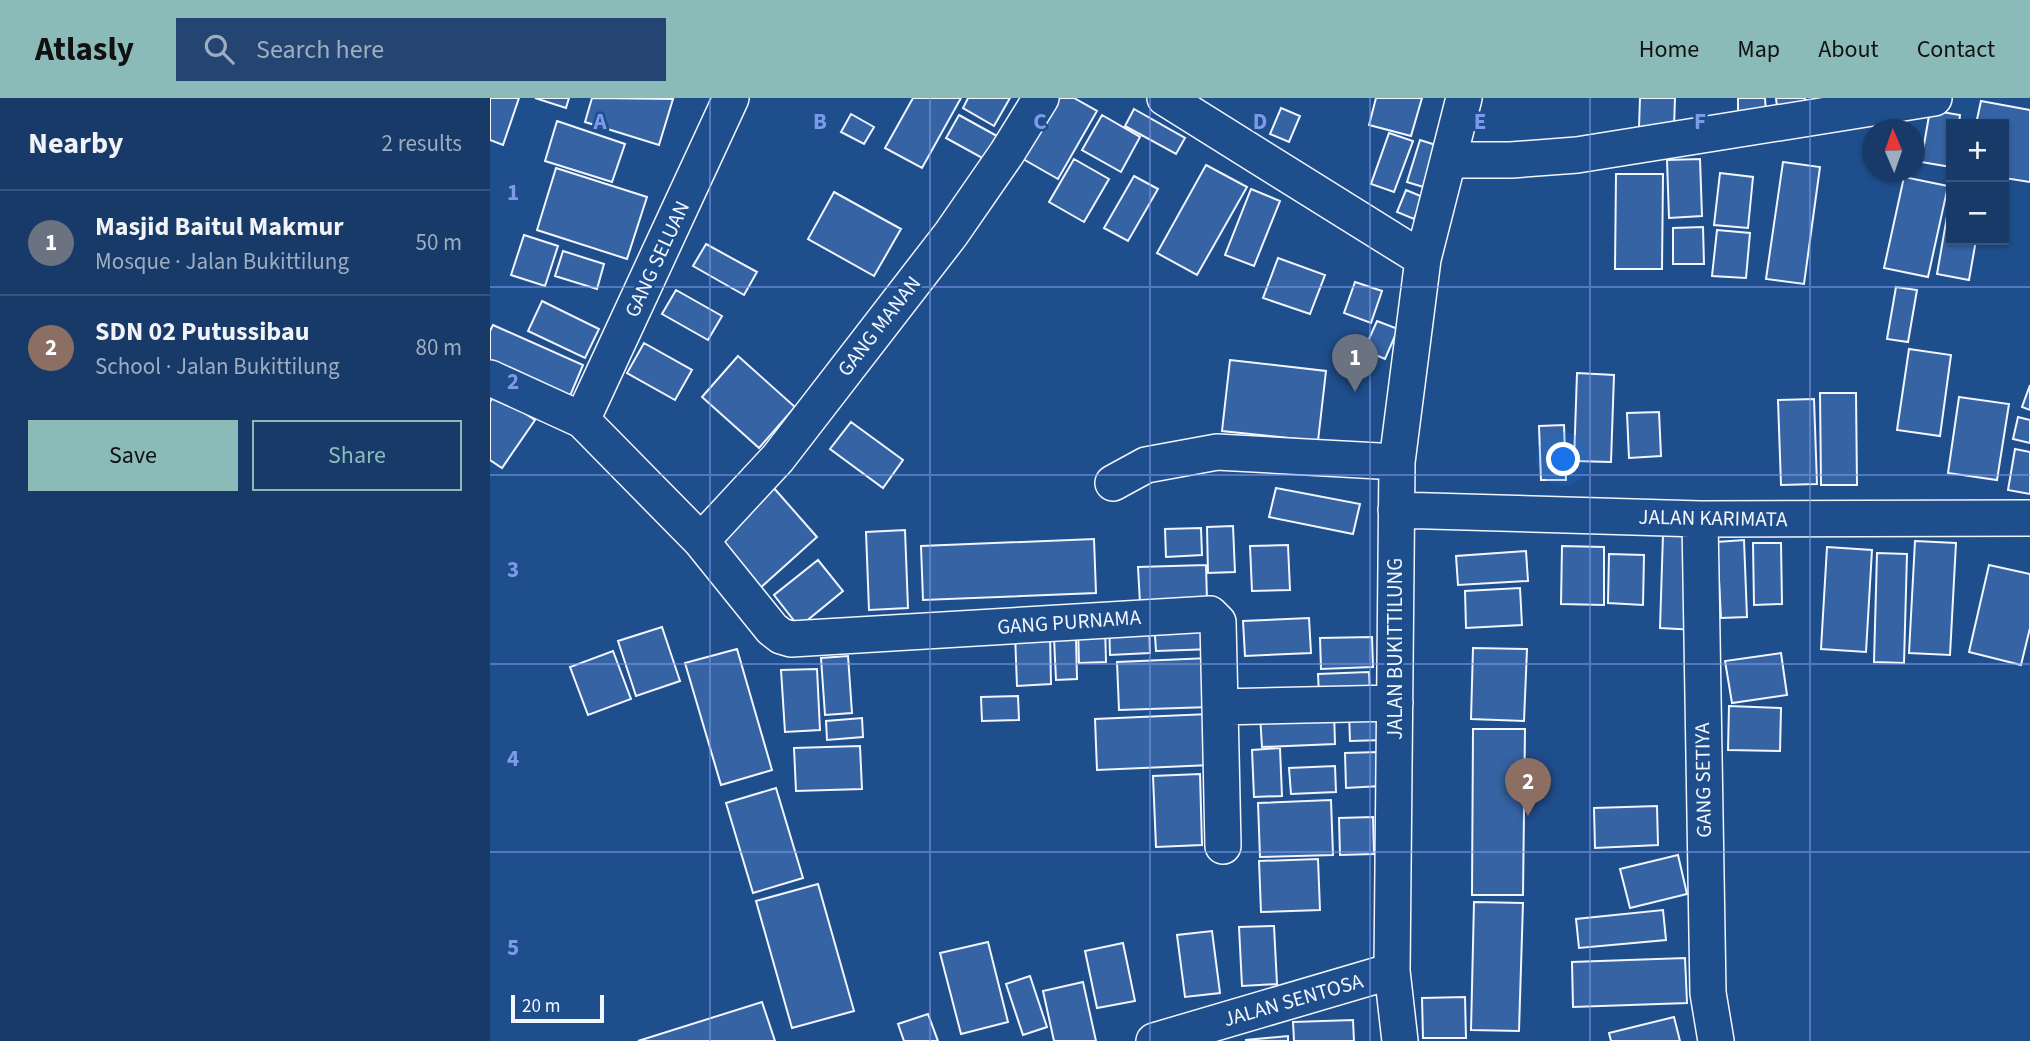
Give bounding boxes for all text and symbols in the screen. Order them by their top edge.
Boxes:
search box [176,18,666,81]
text: Atlasly [35,26,134,73]
icon: search [200,30,238,68]
text: Search here [256,31,384,68]
text: Home [1639,32,1699,67]
text: Map [1737,32,1780,67]
text: About [1818,32,1879,67]
text: Contact [1917,32,1995,67]
text: A [592,105,607,138]
text: B [813,105,827,138]
text: C [1033,105,1047,138]
text: D [1253,105,1267,138]
text: E [1474,105,1486,138]
text: F [1694,105,1706,138]
north arrow [1862,119,1925,182]
map controls [1946,119,2009,245]
button: + [1946,119,2009,182]
text: Nearby [28,122,123,165]
text: 2 results [382,127,462,160]
text: 1 [507,176,519,209]
button: − [1946,182,2009,245]
street label: GANG SELUAN [617,196,697,322]
text: Masjid Baitul Makmur [95,208,344,245]
text: 1 [45,226,57,259]
text: 50 m [415,226,462,259]
text: Mosque · Jalan Bukittilung [95,245,349,278]
street label: GANG MANAN [830,269,928,383]
text: SDN 02 Putussibau [95,313,309,350]
text: 2 [45,331,57,364]
text: 80 m [415,331,462,364]
pin: 1 [1332,334,1378,392]
text: School · Jalan Bukittilung [95,350,340,383]
text: 2 [507,365,519,398]
button: Save [28,420,238,491]
button: Share [252,420,462,491]
your location [1546,442,1580,476]
street label: JALAN KARIMATA [1638,502,1788,534]
text: 3 [507,553,519,586]
street label: JALAN BUKITTILUNG [1380,558,1410,740]
street label: GANG PURNAMA [996,602,1142,642]
street label: GANG SETIYA [1687,722,1719,838]
text: 4 [507,742,519,775]
pin: 2 [1505,758,1551,816]
text: 5 [507,931,519,964]
street label: JALAN SENTOSA [1220,966,1367,1034]
scale bar [511,992,604,1024]
text: 20 m [522,993,560,1020]

